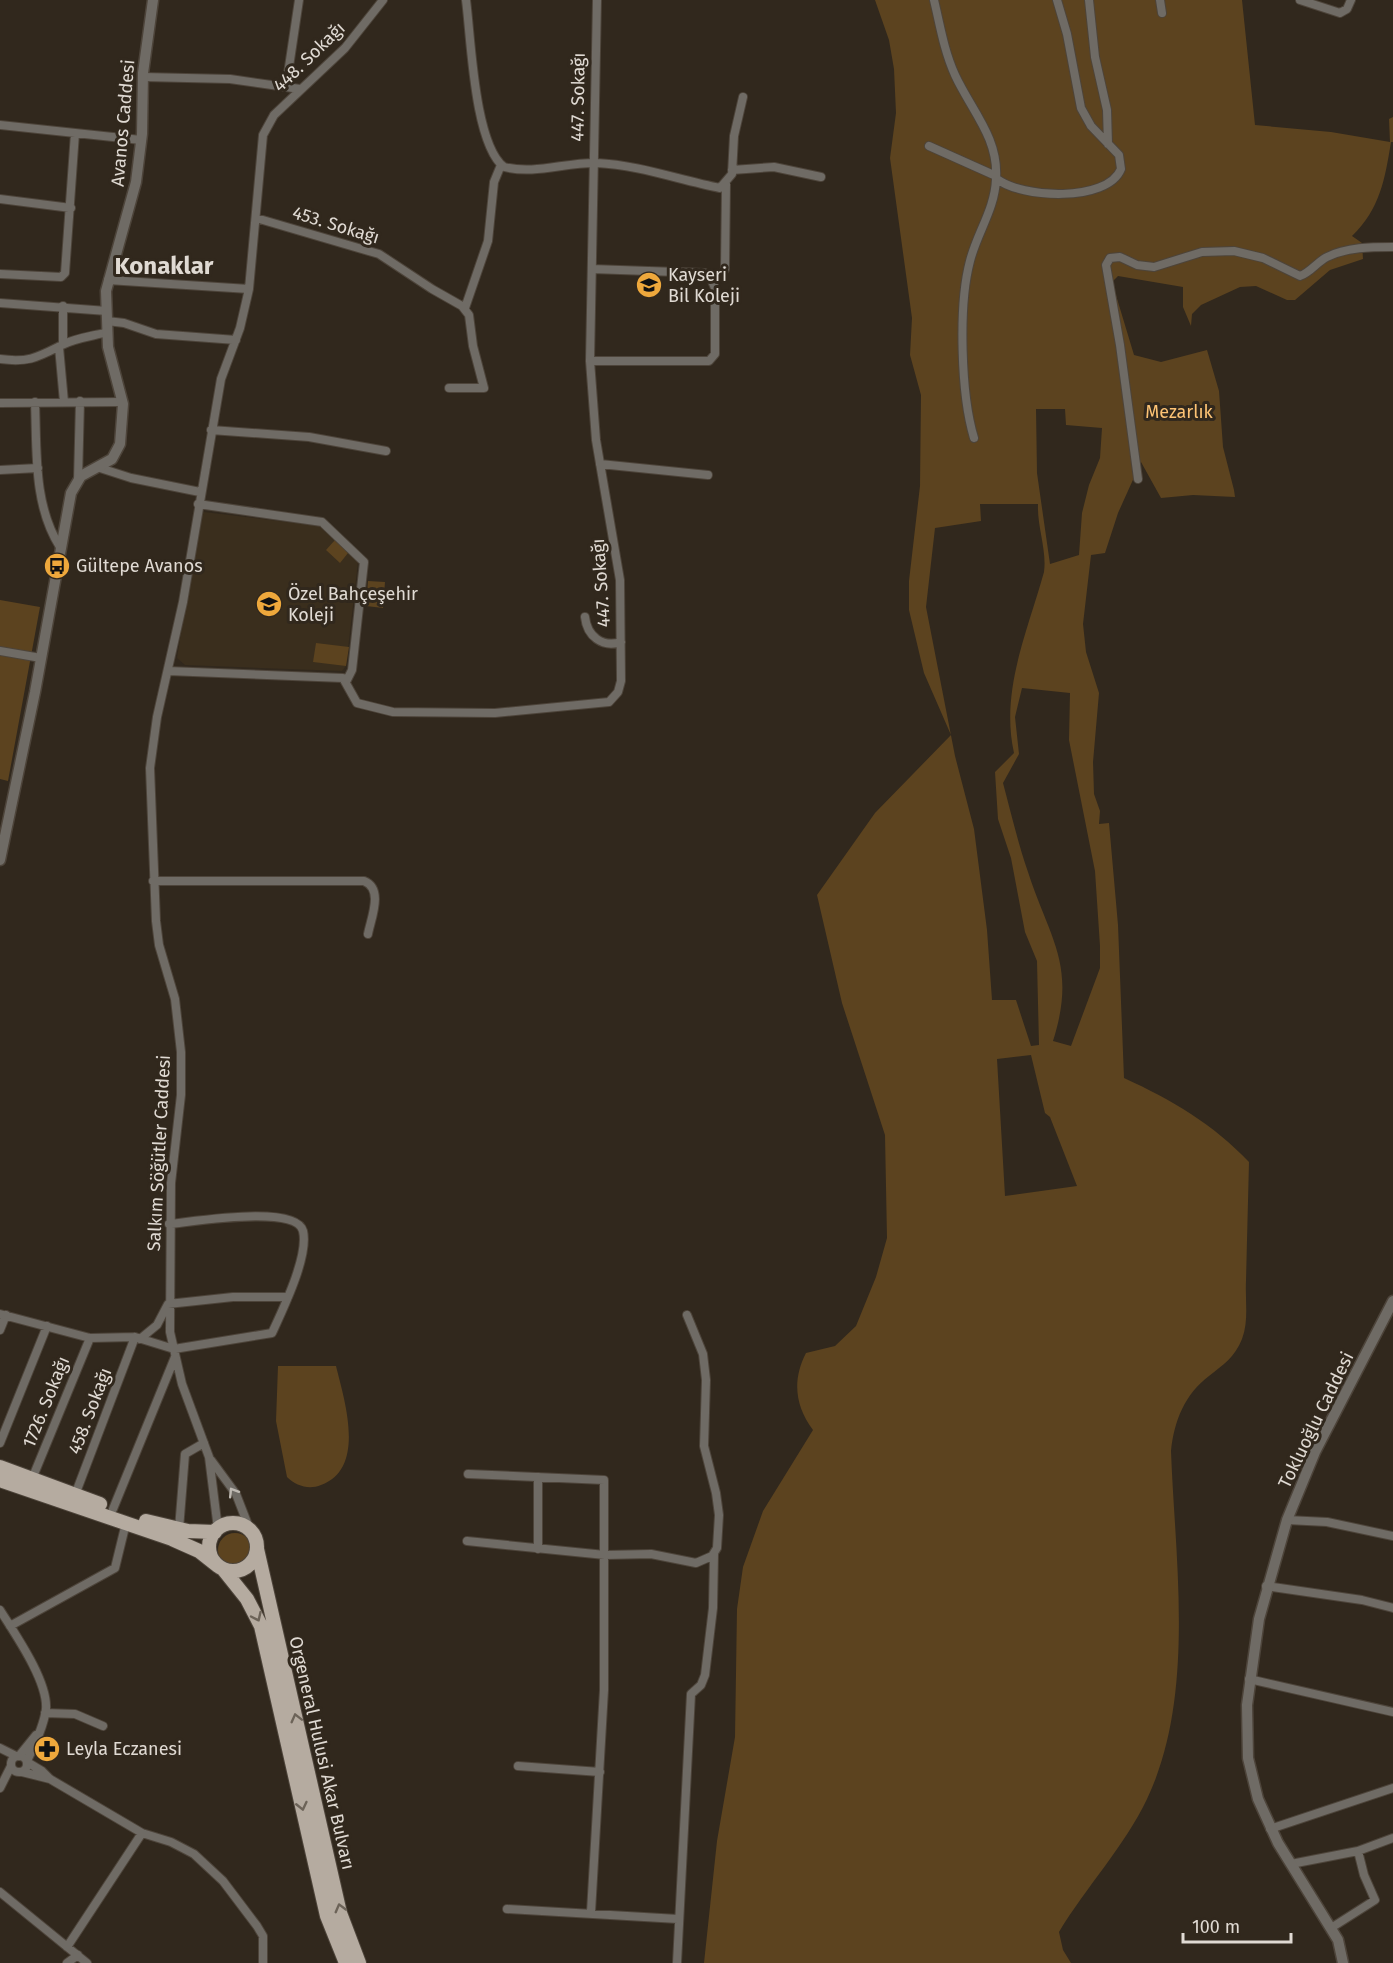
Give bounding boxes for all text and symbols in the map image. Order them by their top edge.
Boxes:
street label: 448. Sokağı [268,17,350,97]
street label: 447. Sokağı [566,52,590,142]
street label: Avanos Caddesi [106,59,140,187]
street label: 453. Sokağı [290,201,382,249]
district label: Konaklar [115,252,214,280]
place label: Kayseri Bil Koleji [668,264,740,307]
school or university icon: Kayseri Bil Koleji [634,270,664,300]
park label: Mezarlık [1145,401,1214,423]
street label: 447. Sokağı [587,538,615,628]
bus stop icon: Gültepe Avanos [42,551,72,581]
place label: Gültepe Avanos [76,555,203,577]
place label: Özel Bahçeşehir Koleji [288,583,418,626]
school or university icon: Özel Bahçeşehir Koleji [254,589,284,619]
street label: Salkım Söğütler Caddesi [143,1054,175,1252]
street label: Tokluoğlu Caddesi [1274,1348,1358,1492]
street label: 1726. Sokağı [18,1353,74,1451]
street label: 458. Sokağı [63,1365,117,1457]
one-way arrow [229,1488,241,1498]
one-way arrow [249,1610,261,1621]
street label: Orgeneral Hulusi Akar Bulvarı [284,1634,360,1872]
one-way arrow [290,1713,303,1723]
pharmacy icon: Leyla Eczanesi [32,1734,62,1764]
place label: Leyla Eczanesi [66,1738,182,1760]
one-way arrow [295,1801,308,1811]
one-way arrow [334,1903,347,1913]
scale bar [1183,1906,1291,1944]
text: 100 m [1192,1916,1240,1938]

